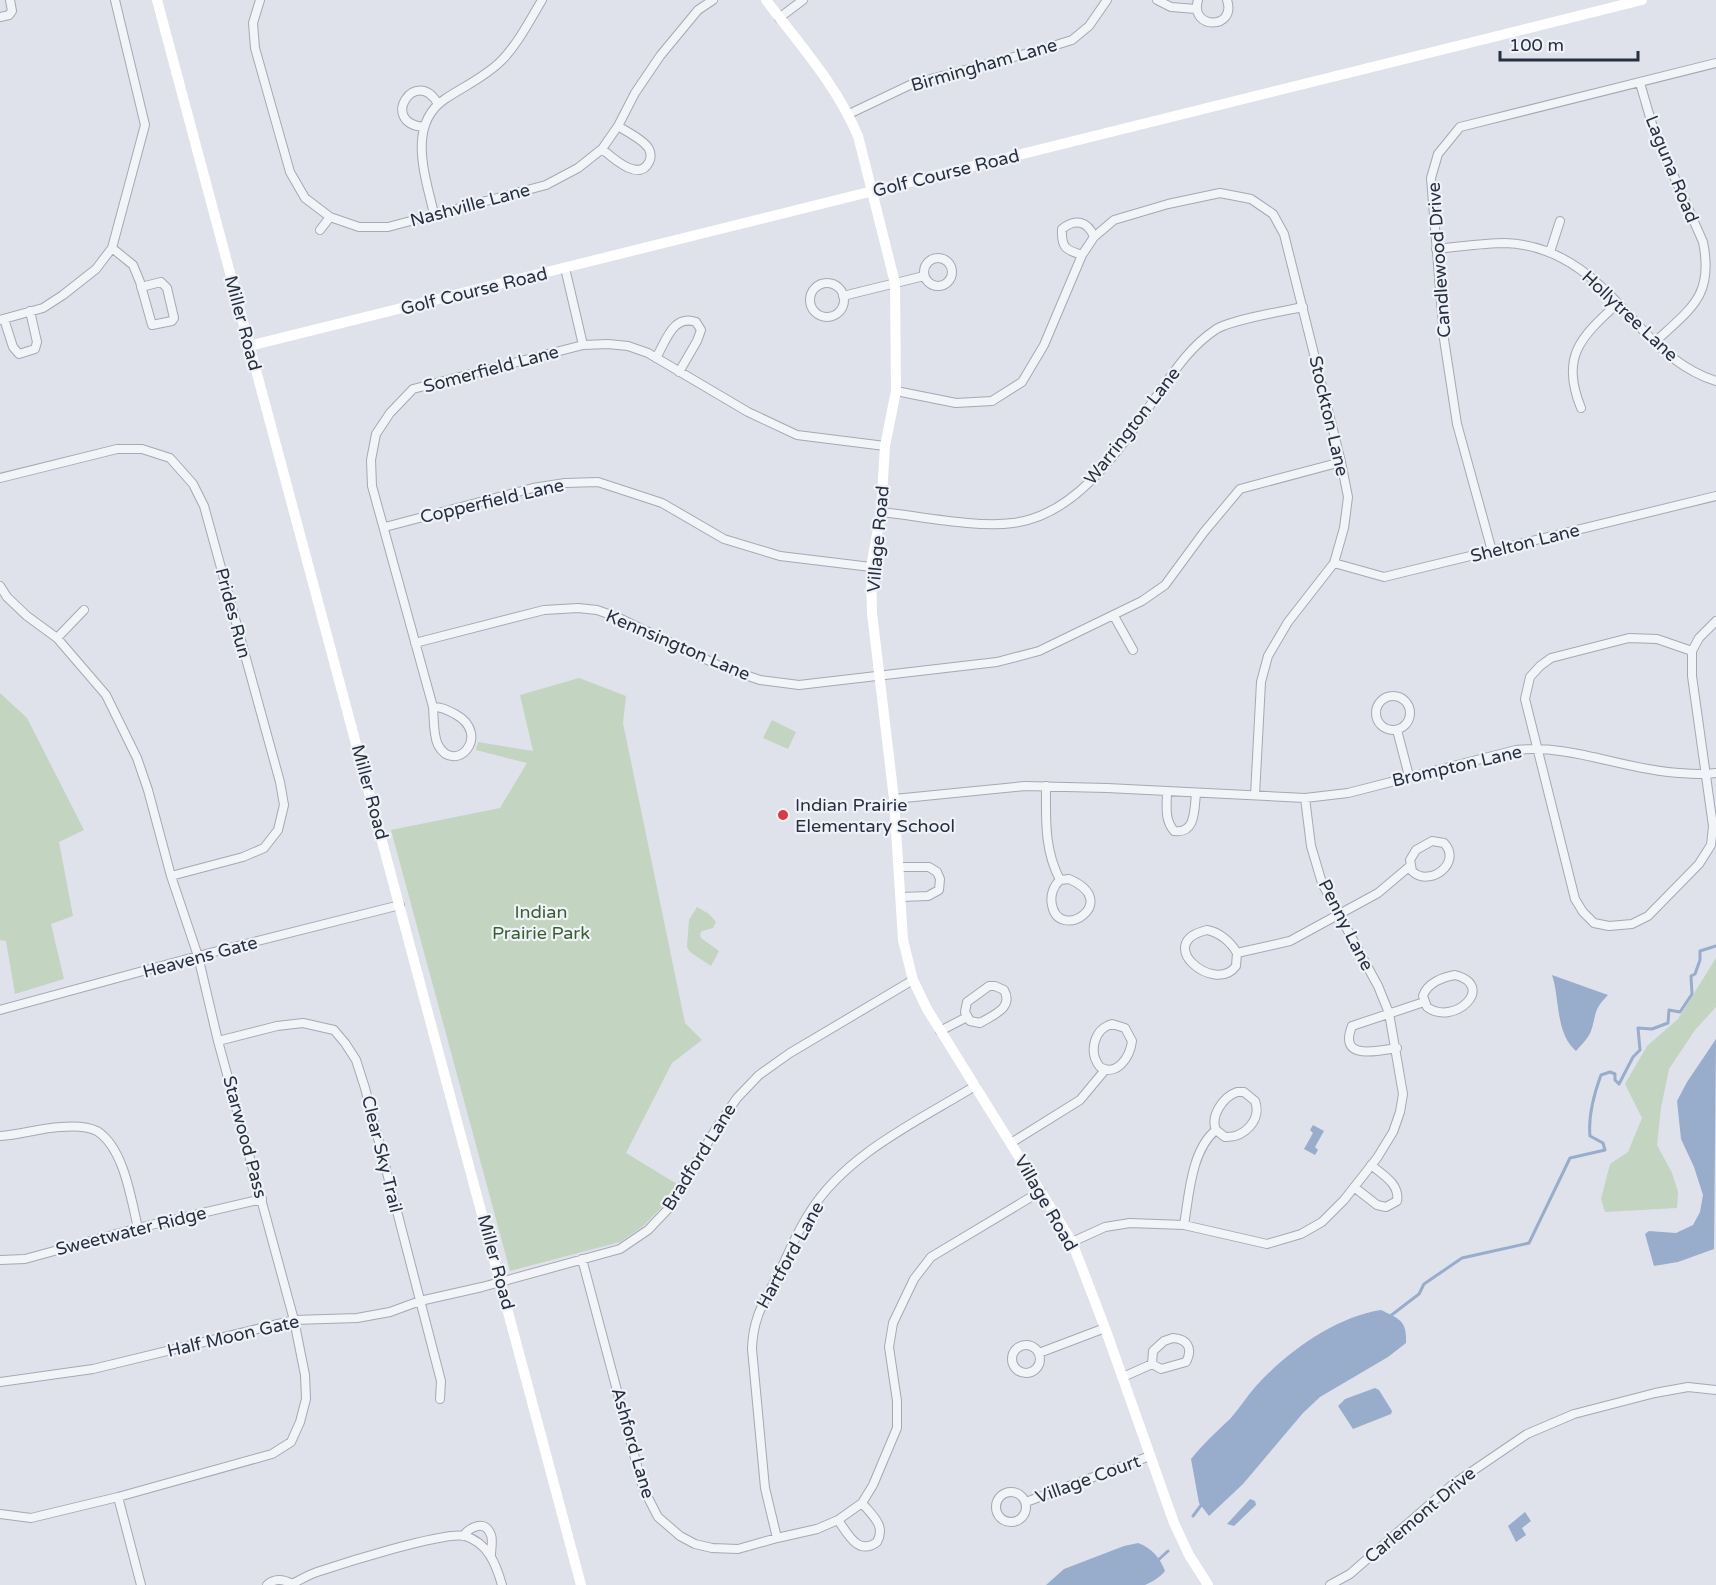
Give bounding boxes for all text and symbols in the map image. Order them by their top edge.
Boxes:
scale bar [1500,24,1638,62]
street label: Birmingham Lane [908,34,1060,96]
text: 100 m [1509,34,1564,56]
street label: Laguna Road [1640,112,1704,226]
street label: Golf Course Road [870,144,1022,202]
street label: Nashville Lane [408,178,532,232]
street label: Candlewood Drive [1423,181,1455,339]
street label: Golf Course Road [398,262,550,320]
street label: Hollytree Lane [1577,266,1683,366]
street label: Miller Road [220,273,266,373]
street label: Somerfield Lane [421,340,561,398]
street label: Stockton Lane [1304,354,1354,478]
street label: Warrington Lane [1079,363,1185,489]
street label: Copperfield Lane [418,474,566,528]
street label: Village Road [862,485,894,593]
street label: Shelton Lane [1468,519,1582,567]
street label: Prides Run [210,565,256,661]
street label: Kennsington Lane [603,605,753,685]
street label: Brompton Lane [1390,740,1524,792]
street label: Miller Road [347,742,393,842]
place label: Indian Prairie Elementary School [795,794,955,837]
marker: Indian Prairie Elementary School [776,808,790,822]
street label: Penny Lane [1314,876,1378,974]
park label: Indian Prairie Park [492,901,590,944]
street label: Heavens Gate [140,931,260,983]
street label: Starwood Pass [218,1073,272,1201]
street label: Clear Sky Trail [357,1093,407,1215]
street label: Bradford Lane [657,1099,741,1215]
street label: Village Road [1010,1151,1082,1255]
street label: Hartford Lane [752,1198,828,1312]
street label: Sweetwater Ridge [53,1202,209,1260]
street label: Miller Road [473,1212,519,1312]
street label: Half Moon Gate [165,1310,301,1362]
street label: Ashford Lane [607,1385,659,1501]
street label: Village Court [1033,1450,1144,1508]
street label: Carlemont Drive [1360,1462,1480,1568]

